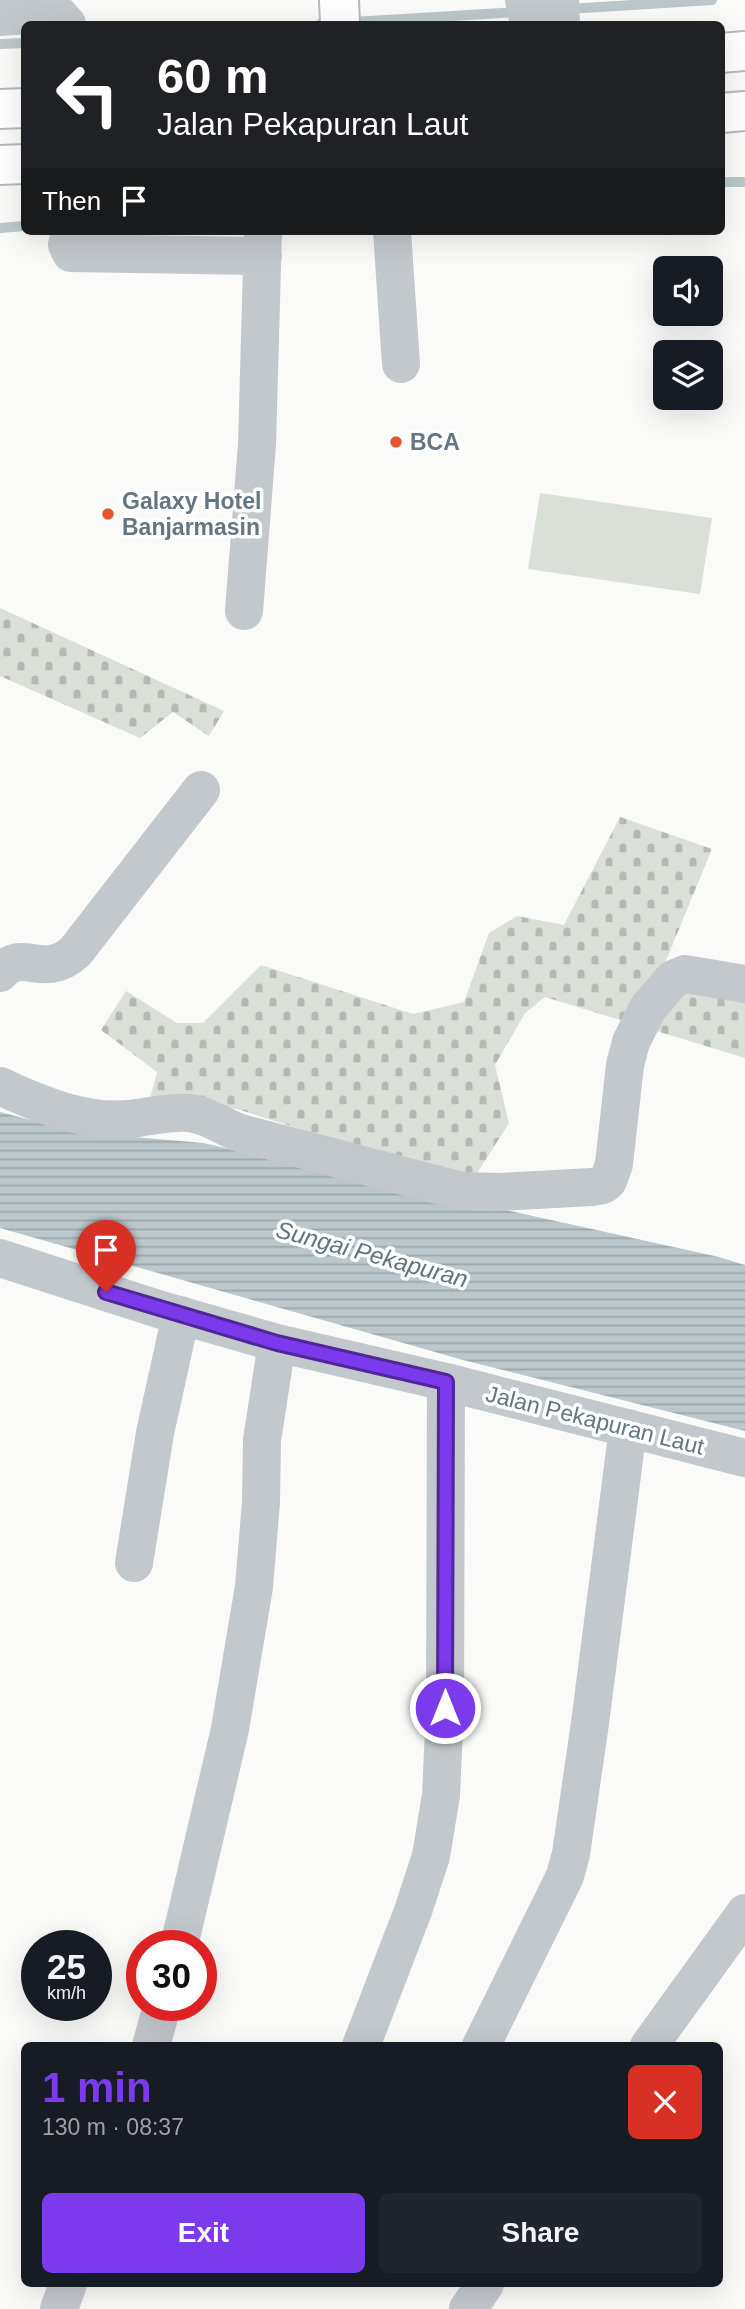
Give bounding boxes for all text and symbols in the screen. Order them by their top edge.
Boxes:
icon: left [42,49,133,140]
text: 60 m [157,49,269,103]
text: Jalan Pekapuran Laut [157,106,468,142]
icon: arrive [115,182,153,220]
text: Then [42,186,101,216]
map controls [653,256,723,410]
button: sound [653,256,723,326]
button: layers [653,340,723,410]
place label: BCA [410,429,460,455]
marker: BCA [388,434,404,450]
place label: Galaxy Hotel Banjarmasin [122,488,261,540]
marker: Galaxy Hotel Banjarmasin [100,506,116,522]
water label: Sungai Pekapuran [273,1215,471,1293]
pin [76,1220,136,1292]
icon: arrive [87,1231,125,1269]
street label: Jalan Pekapuran Laut [483,1380,707,1460]
position arrow [408,1671,482,1745]
speed limit sign: 30 [126,1930,217,2021]
text: 25 [47,1947,86,1986]
text: km/h [47,1983,86,2003]
text: 1 min [42,2064,152,2111]
button: close [628,2065,702,2139]
text: 130 m · 08:37 [42,2114,184,2140]
button: Exit [42,2193,365,2273]
button: Share [379,2193,702,2273]

